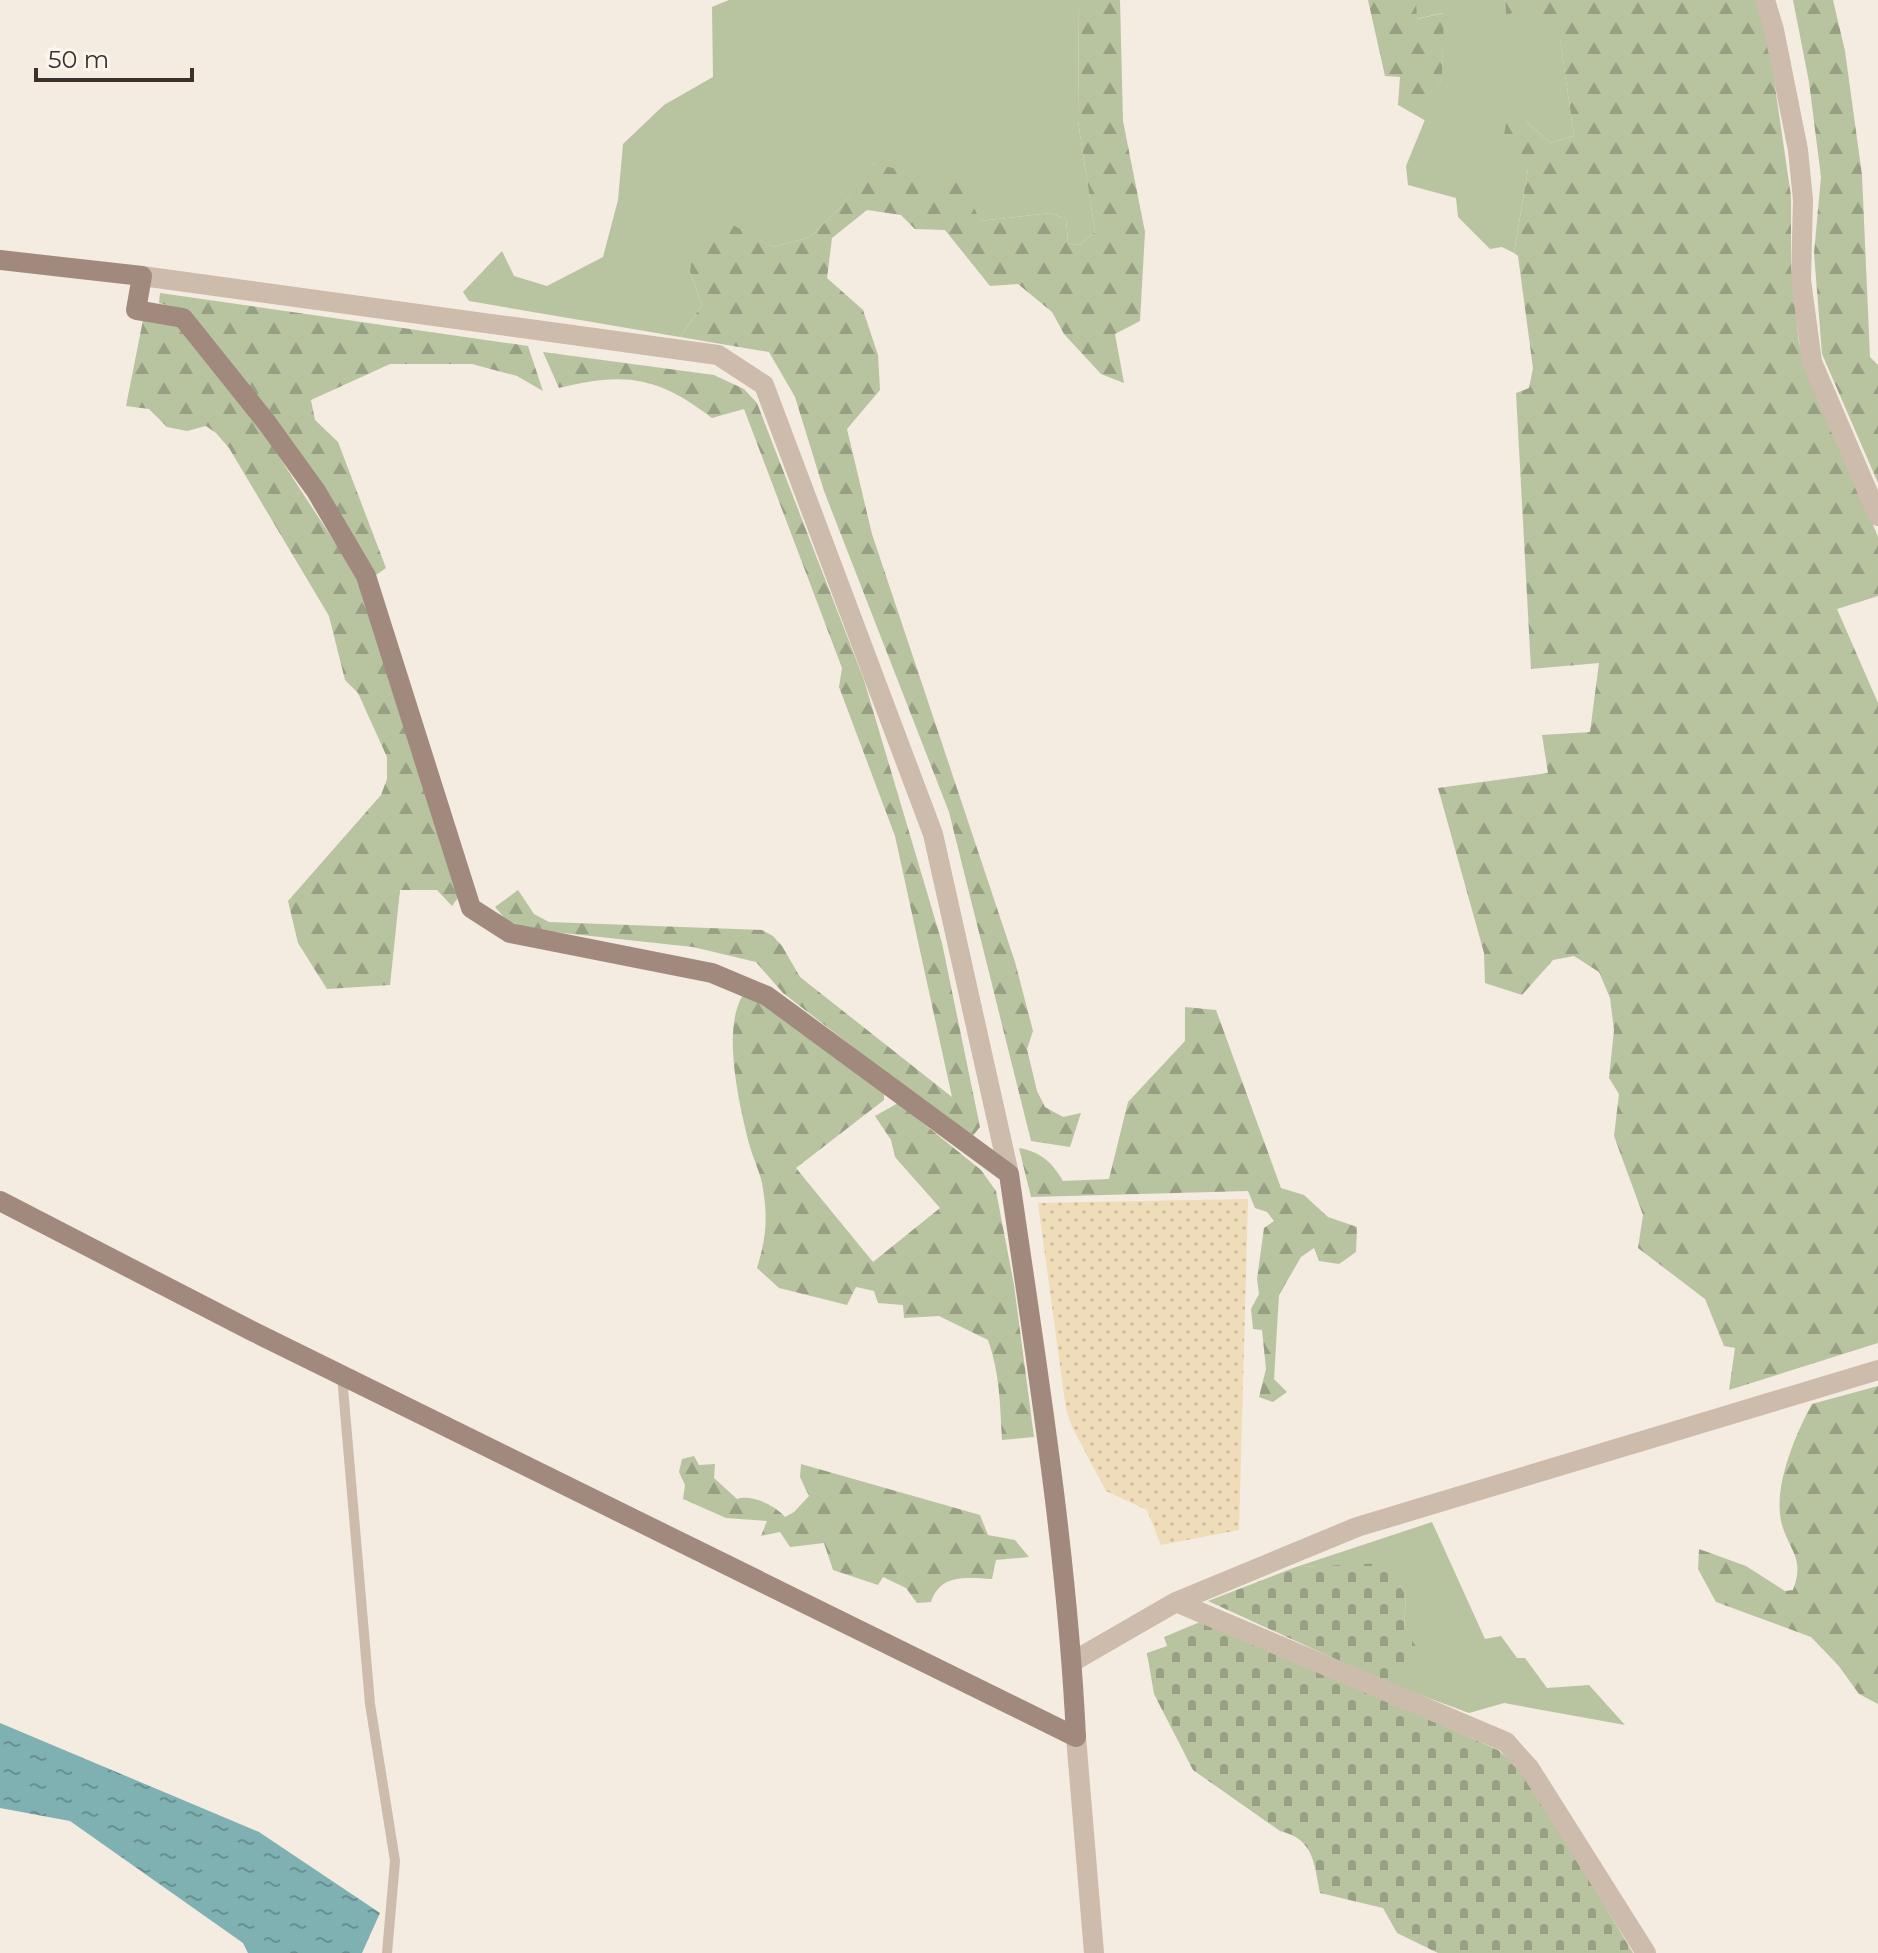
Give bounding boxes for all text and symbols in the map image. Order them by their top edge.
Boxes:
scale bar [36,32,192,82]
text: 50 m [48,45,109,74]

